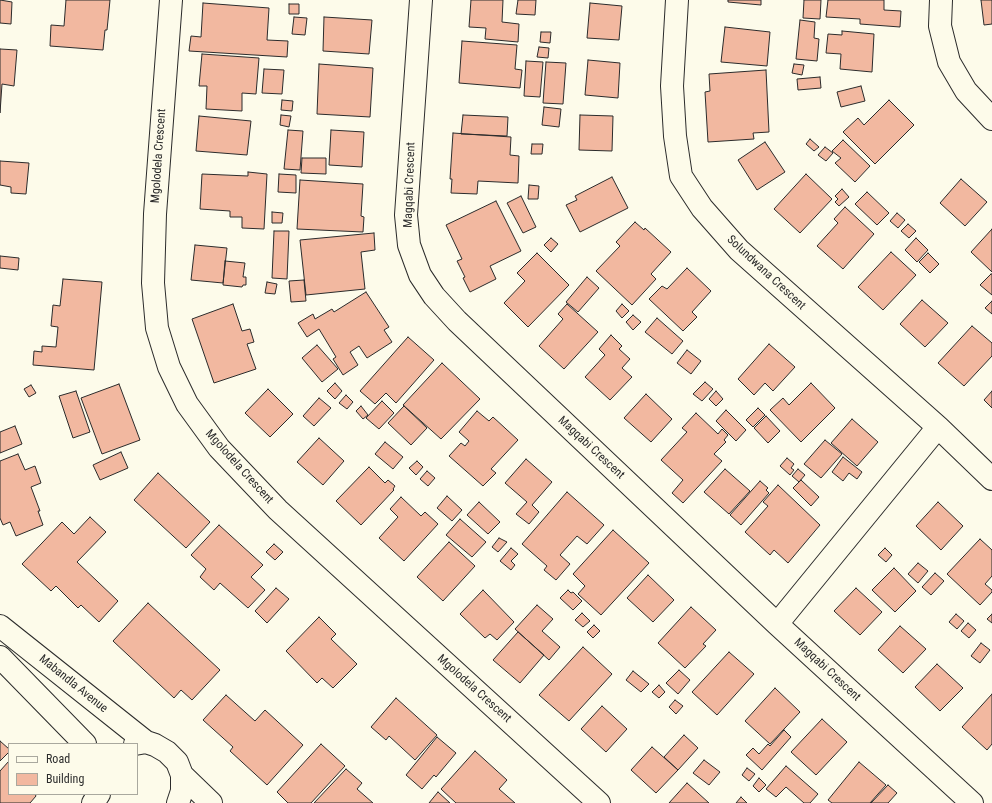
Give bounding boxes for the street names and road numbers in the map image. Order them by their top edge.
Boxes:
street label: Mgolodela Crescent [149,108,169,204]
street label: Magqabi Crescent [401,142,419,228]
street label: Solundwana Crescent [724,233,808,313]
street label: Magqabi Crescent [555,413,627,483]
street label: Mgolodela Crescent [202,427,276,507]
street label: Magqabi Crescent [791,635,863,705]
street label: Mabandla Avenue [36,652,110,716]
street label: Mgolodela Crescent [434,652,514,726]

